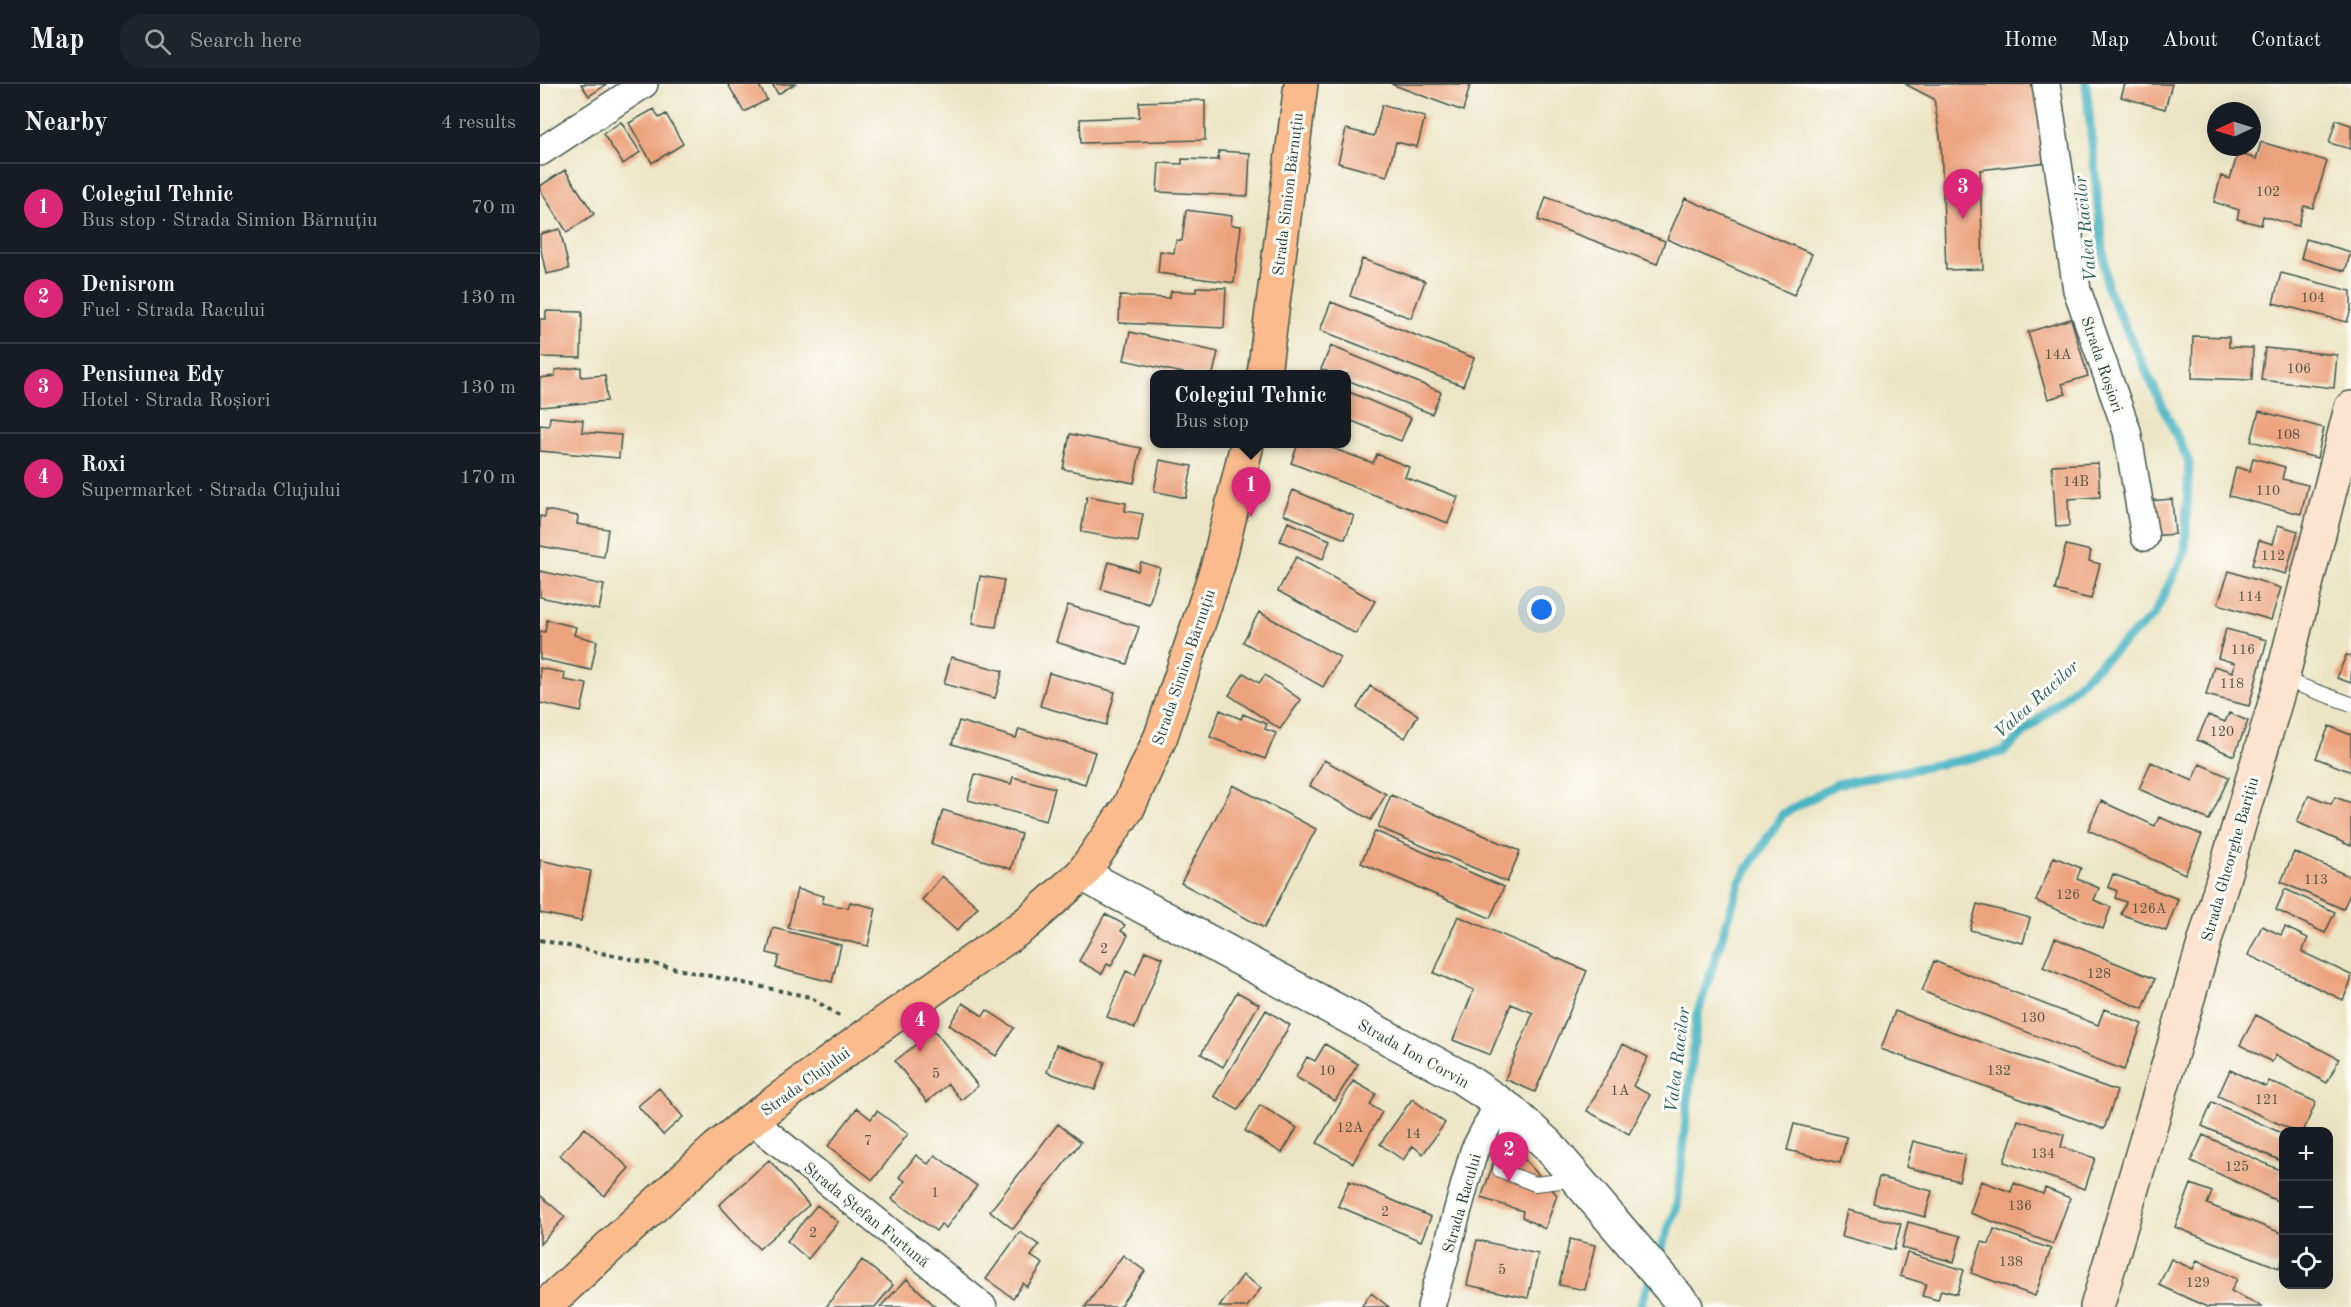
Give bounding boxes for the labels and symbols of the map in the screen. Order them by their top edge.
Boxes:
north arrow [2207,102,2261,156]
street label: Strada Simion Bărnuțiu [1271,111,1308,277]
pin: 3 [1944,170,1982,219]
water label: Valea Racilor [2071,174,2101,283]
house number: 102 [2256,185,2280,199]
house number: 104 [2301,291,2325,305]
street label: Strada Roșiori [2076,315,2125,415]
house number: 14A [2045,348,2072,362]
house number: 106 [2287,362,2311,376]
house number: 108 [2276,428,2300,442]
pin: 1 [1232,468,1270,517]
house number: 14B [2063,475,2089,489]
house number: 110 [2256,484,2280,498]
house number: 112 [2261,549,2285,563]
street label: Strada Simion Bărnuțiu [1151,587,1220,748]
house number: 114 [2238,590,2262,604]
your location [1527,595,1556,624]
house number: 116 [2231,643,2255,657]
water label: Valea Racilor [1991,657,2083,742]
house number: 118 [2220,677,2244,691]
house number: 120 [2210,725,2234,739]
street label: Strada Gheorghe Barițiu [2200,775,2263,944]
house number: 113 [2304,873,2328,887]
house number: 126 [2056,888,2080,902]
house number: 126A [2131,902,2167,916]
house number: 2 [1100,942,1108,956]
house number: 128 [2087,967,2111,981]
pin: 4 [900,1002,940,1052]
water label: Valea Racilor [1663,1005,1694,1114]
house number: 130 [2021,1011,2045,1025]
street label: Strada Ion Corvin [1355,1018,1472,1092]
street label: Strada Clujului [759,1045,853,1120]
house number: 10 [1319,1064,1335,1078]
house number: 132 [1987,1064,2011,1078]
house number: 5 [932,1067,940,1081]
house number: 1A [1611,1084,1630,1098]
house number: 121 [2255,1093,2279,1107]
house number: 12A [1337,1121,1364,1135]
house number: 14 [1405,1127,1421,1141]
pin: 2 [1490,1132,1528,1182]
house number: 7 [864,1134,872,1148]
house number: 134 [2031,1147,2055,1161]
street label: Strada Racului [1441,1152,1485,1255]
street label: Strada Ștefan Furtună [799,1160,932,1272]
house number: 125 [2225,1160,2249,1174]
house number: 1 [931,1186,939,1200]
house number: 136 [2008,1199,2032,1213]
house number: 2 [1381,1205,1389,1219]
house number: 2 [809,1226,817,1240]
house number: 138 [1999,1255,2023,1269]
house number: 5 [1498,1263,1506,1277]
house number: 129 [2186,1276,2210,1290]

